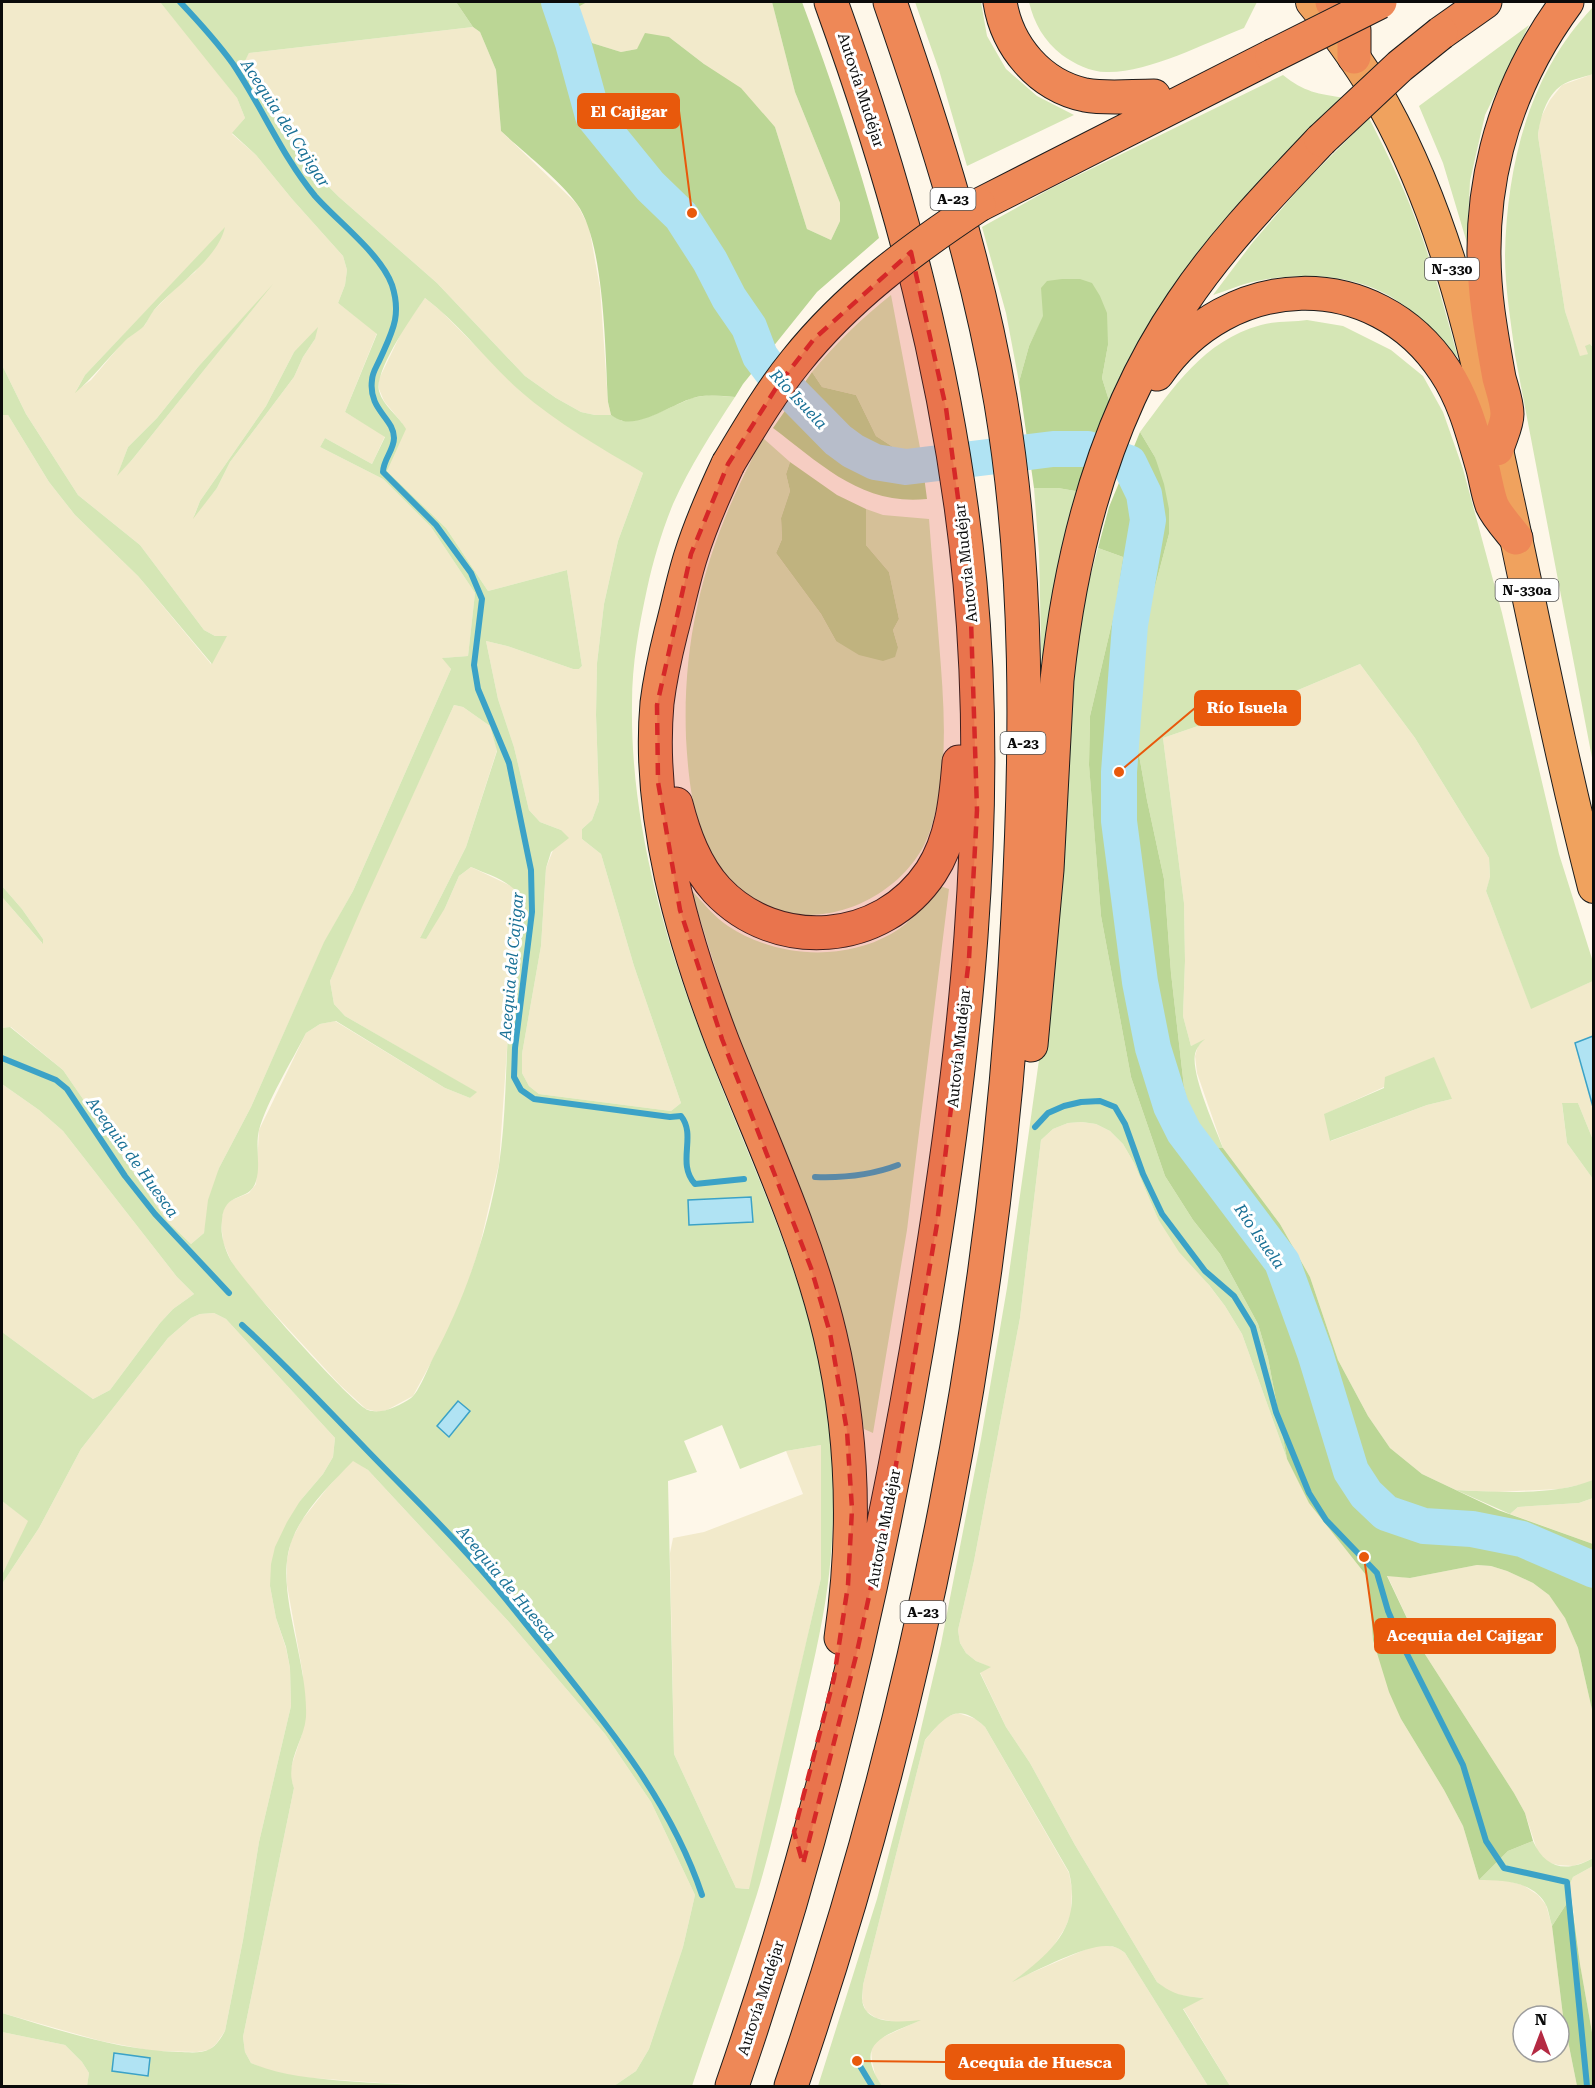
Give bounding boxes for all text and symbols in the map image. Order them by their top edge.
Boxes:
street label: Autovía Mudéjar [834,30,888,150]
water label: Acequia del Cajigar [237,55,334,191]
callout: El Cajigar [578,94,679,128]
text: El Cajigar [590,102,668,121]
road number: A-23 [930,188,976,210]
road number: N-330 [1425,258,1479,280]
water label: Río Isuela [766,365,831,433]
street label: Autovía Mudéjar [951,503,981,623]
road number: N-330a [1496,579,1558,601]
callout: Río Isuela [1195,691,1300,725]
text: Río Isuela [1207,698,1288,717]
road number: A-23 [1000,732,1046,754]
water label: Acequia del Cajigar [495,891,527,1042]
street label: Autovía Mudéjar [944,988,974,1108]
water label: Acequia de Huesca [82,1093,183,1221]
water label: Río Isuela [1230,1199,1289,1273]
street label: Autovía Mudéjar [864,1468,904,1588]
water label: Acequia de Huesca [452,1521,560,1645]
road number: A-23 [900,1601,946,1623]
callout: Acequia del Cajigar [1375,1619,1555,1653]
text: Acequia del Cajigar [1387,1626,1543,1645]
street label: Autovía Mudéjar [734,1938,788,2058]
north arrow [1511,2004,1571,2064]
text: N [1535,2010,1547,2029]
callout: Acequia de Huesca [946,2045,1124,2079]
text: Acequia de Huesca [958,2053,1113,2072]

